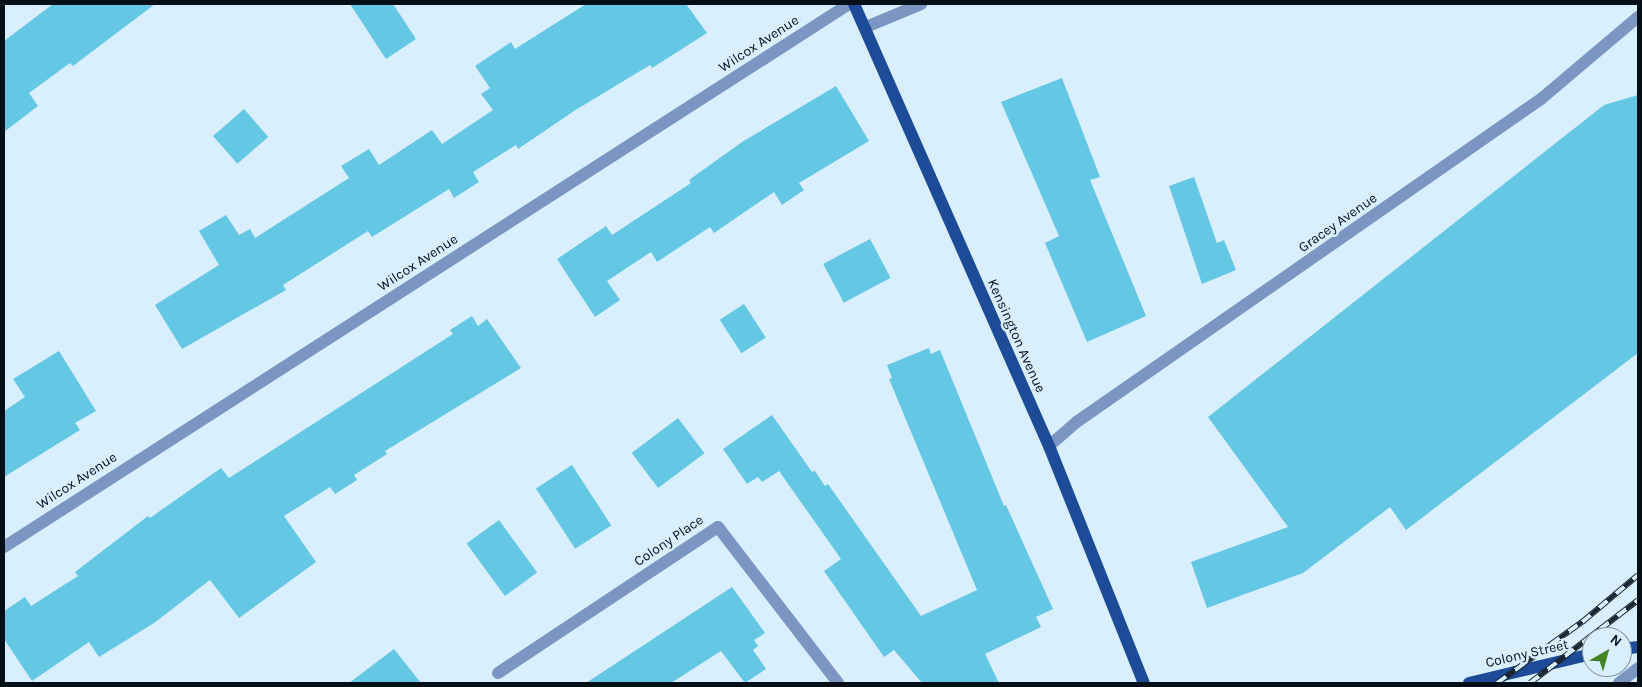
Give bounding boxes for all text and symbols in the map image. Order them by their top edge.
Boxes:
street label: Wilcox Avenue [716,12,802,76]
street label: Gracey Avenue [1295,190,1381,256]
street label: Wilcox Avenue [375,231,461,295]
street label: Kensington Avenue [983,276,1049,396]
street label: Wilcox Avenue [34,449,120,513]
street label: Colony Place [631,512,707,570]
north arrow [1582,627,1632,677]
text: N [1607,631,1625,650]
street label: Colony Street [1484,636,1570,672]

